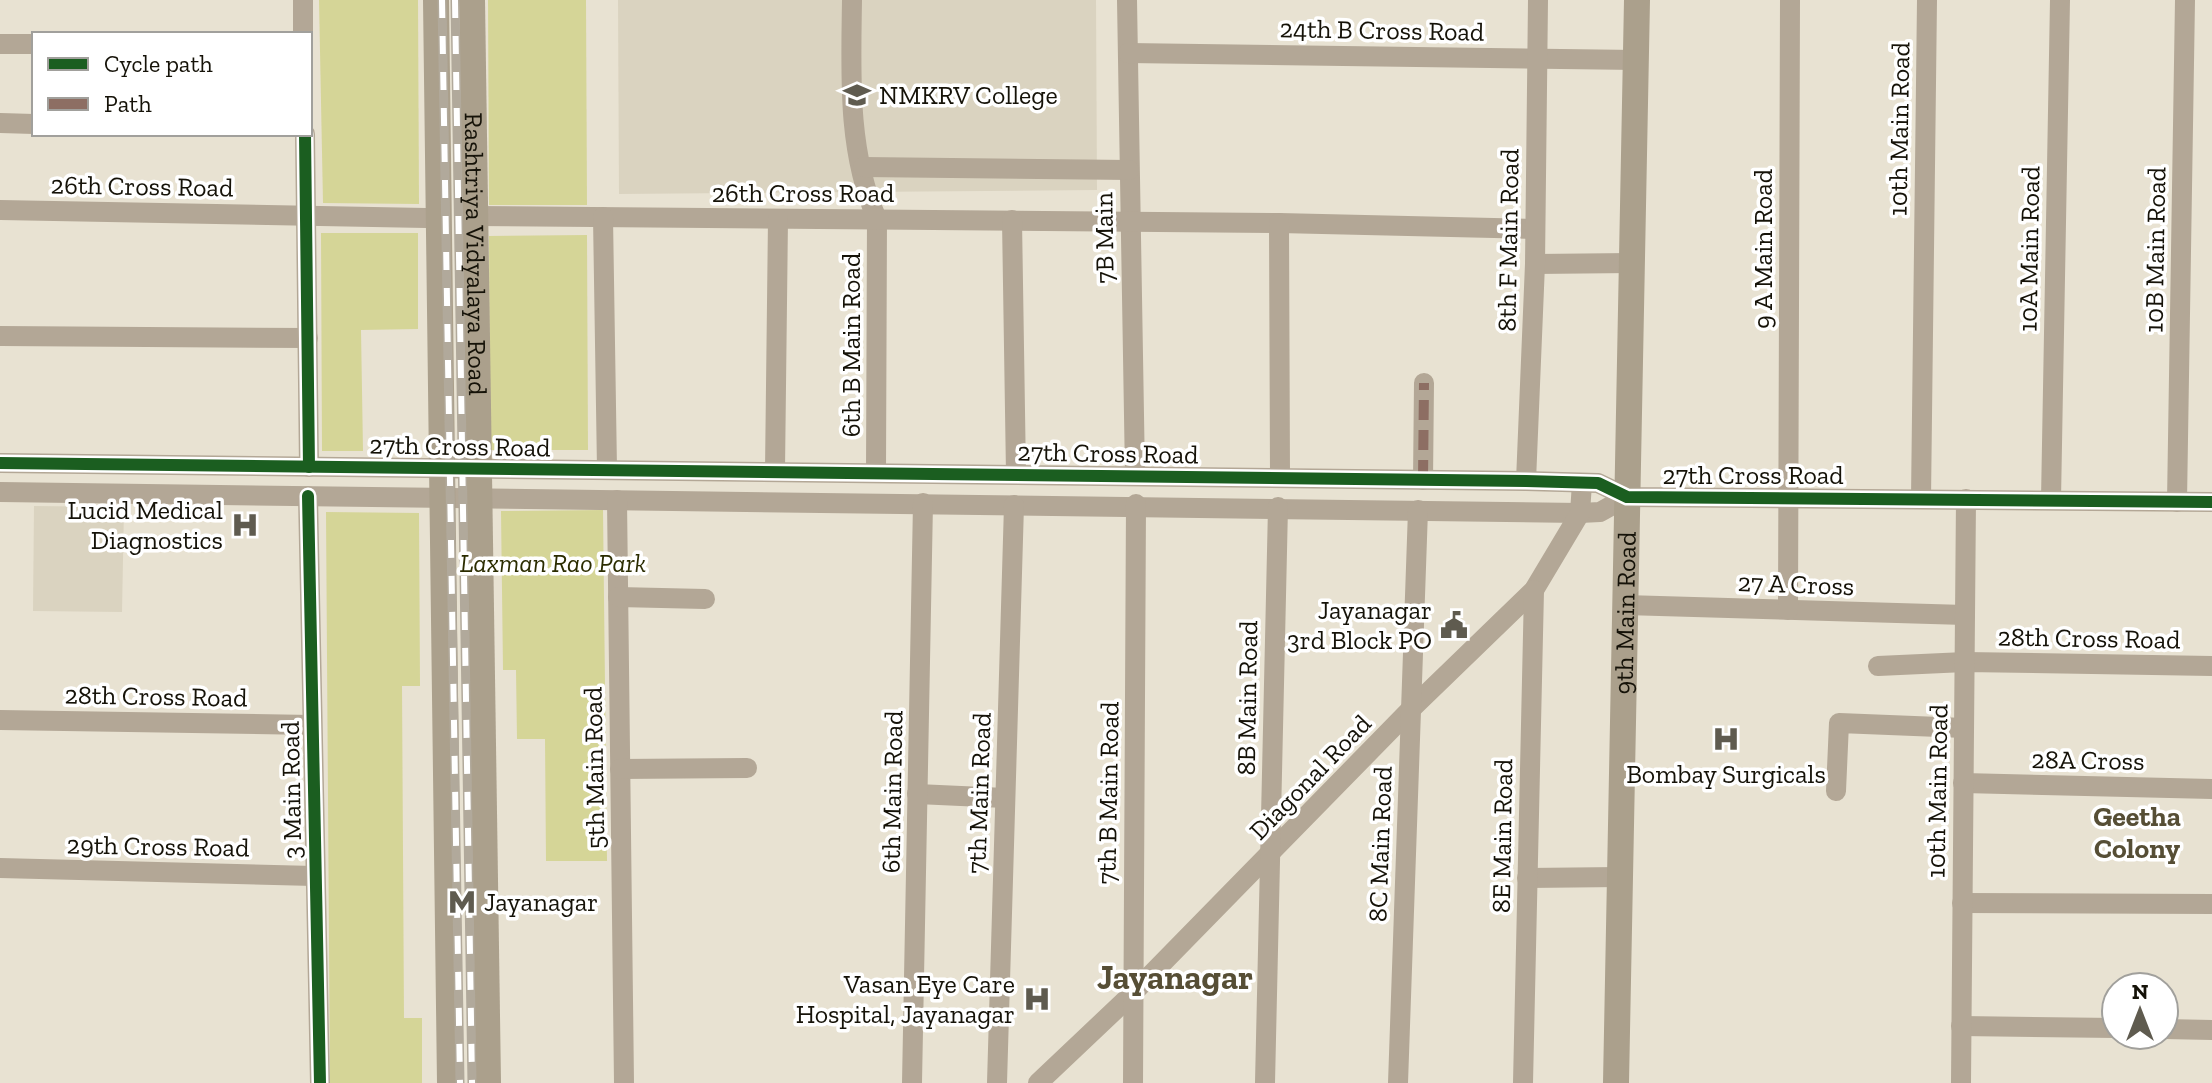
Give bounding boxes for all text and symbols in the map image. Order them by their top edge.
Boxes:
street label: 24th B Cross Road [1279,12,1485,48]
legend [32,32,312,136]
street label: 10th Main Road [1881,42,1917,216]
text: Cycle path [104,49,213,78]
place label: NMKRV College [879,79,1058,111]
school or university icon: NMKRV College [842,80,872,110]
text: Path [104,89,152,118]
street label: Rashtriya Vidyalaya Road [458,112,494,396]
street label: 8th F Main Road [1490,148,1526,332]
street label: 10A Main Road [2012,166,2046,332]
street label: 10B Main Road [2138,167,2172,333]
street label: 26th Cross Road [50,168,234,204]
street label: 9 A Main Road [1747,169,1779,329]
street label: 26th Cross Road [712,177,894,209]
street label: 7B Main [1087,192,1121,284]
street label: 6th B Main Road [835,253,867,437]
street label: 27th Cross Road [369,428,551,464]
street label: 27th Cross Road [1017,435,1199,471]
street label: 27th Cross Road [1662,459,1844,491]
place label: Lucid Medical Diagnostics [67,494,223,556]
hospital icon: Lucid Medical Diagnostics [230,510,260,540]
street label: 9th Main Road [1608,531,1643,695]
park label: Laxman Rao Park [460,547,646,579]
street label: 27 A Cross [1737,566,1855,602]
place label: Jayanagar 3rd Block PO [1287,594,1432,656]
public building icon: Jayanagar 3rd Block PO [1439,610,1469,640]
street label: 8B Main Road [1230,620,1264,776]
street label: 28th Cross Road [1997,620,2181,656]
street label: 28th Cross Road [64,678,248,714]
street label: 5th Main Road [577,687,611,849]
street label: 7th B Main Road [1090,701,1126,885]
street label: 10th Main Road [1919,704,1955,878]
street label: Diagonal Road [1242,708,1378,846]
street label: 6th Main Road [875,710,909,874]
street label: 7th Main Road [960,712,998,874]
street label: 3 Main Road [274,721,308,859]
hospital icon: Bombay Surgicals [1711,724,1741,754]
street label: 28A Cross [2031,743,2145,777]
place label: Bombay Surgicals [1626,758,1826,790]
street label: 8E Main Road [1485,759,1519,913]
street label: 8C Main Road [1361,766,1399,922]
district label: Geetha Colony [2093,800,2181,865]
street label: 29th Cross Road [66,828,250,864]
place label: Jayanagar [484,886,598,918]
metro station icon: Jayanagar [447,887,477,917]
district label: Jayanagar [1097,957,1253,998]
place label: Vasan Eye Care Hospital, Jayanagar [796,968,1015,1030]
north arrow [2100,971,2180,1051]
text: N [2132,978,2149,1005]
hospital icon: Vasan Eye Care Hospital, Jayanagar [1022,984,1052,1014]

